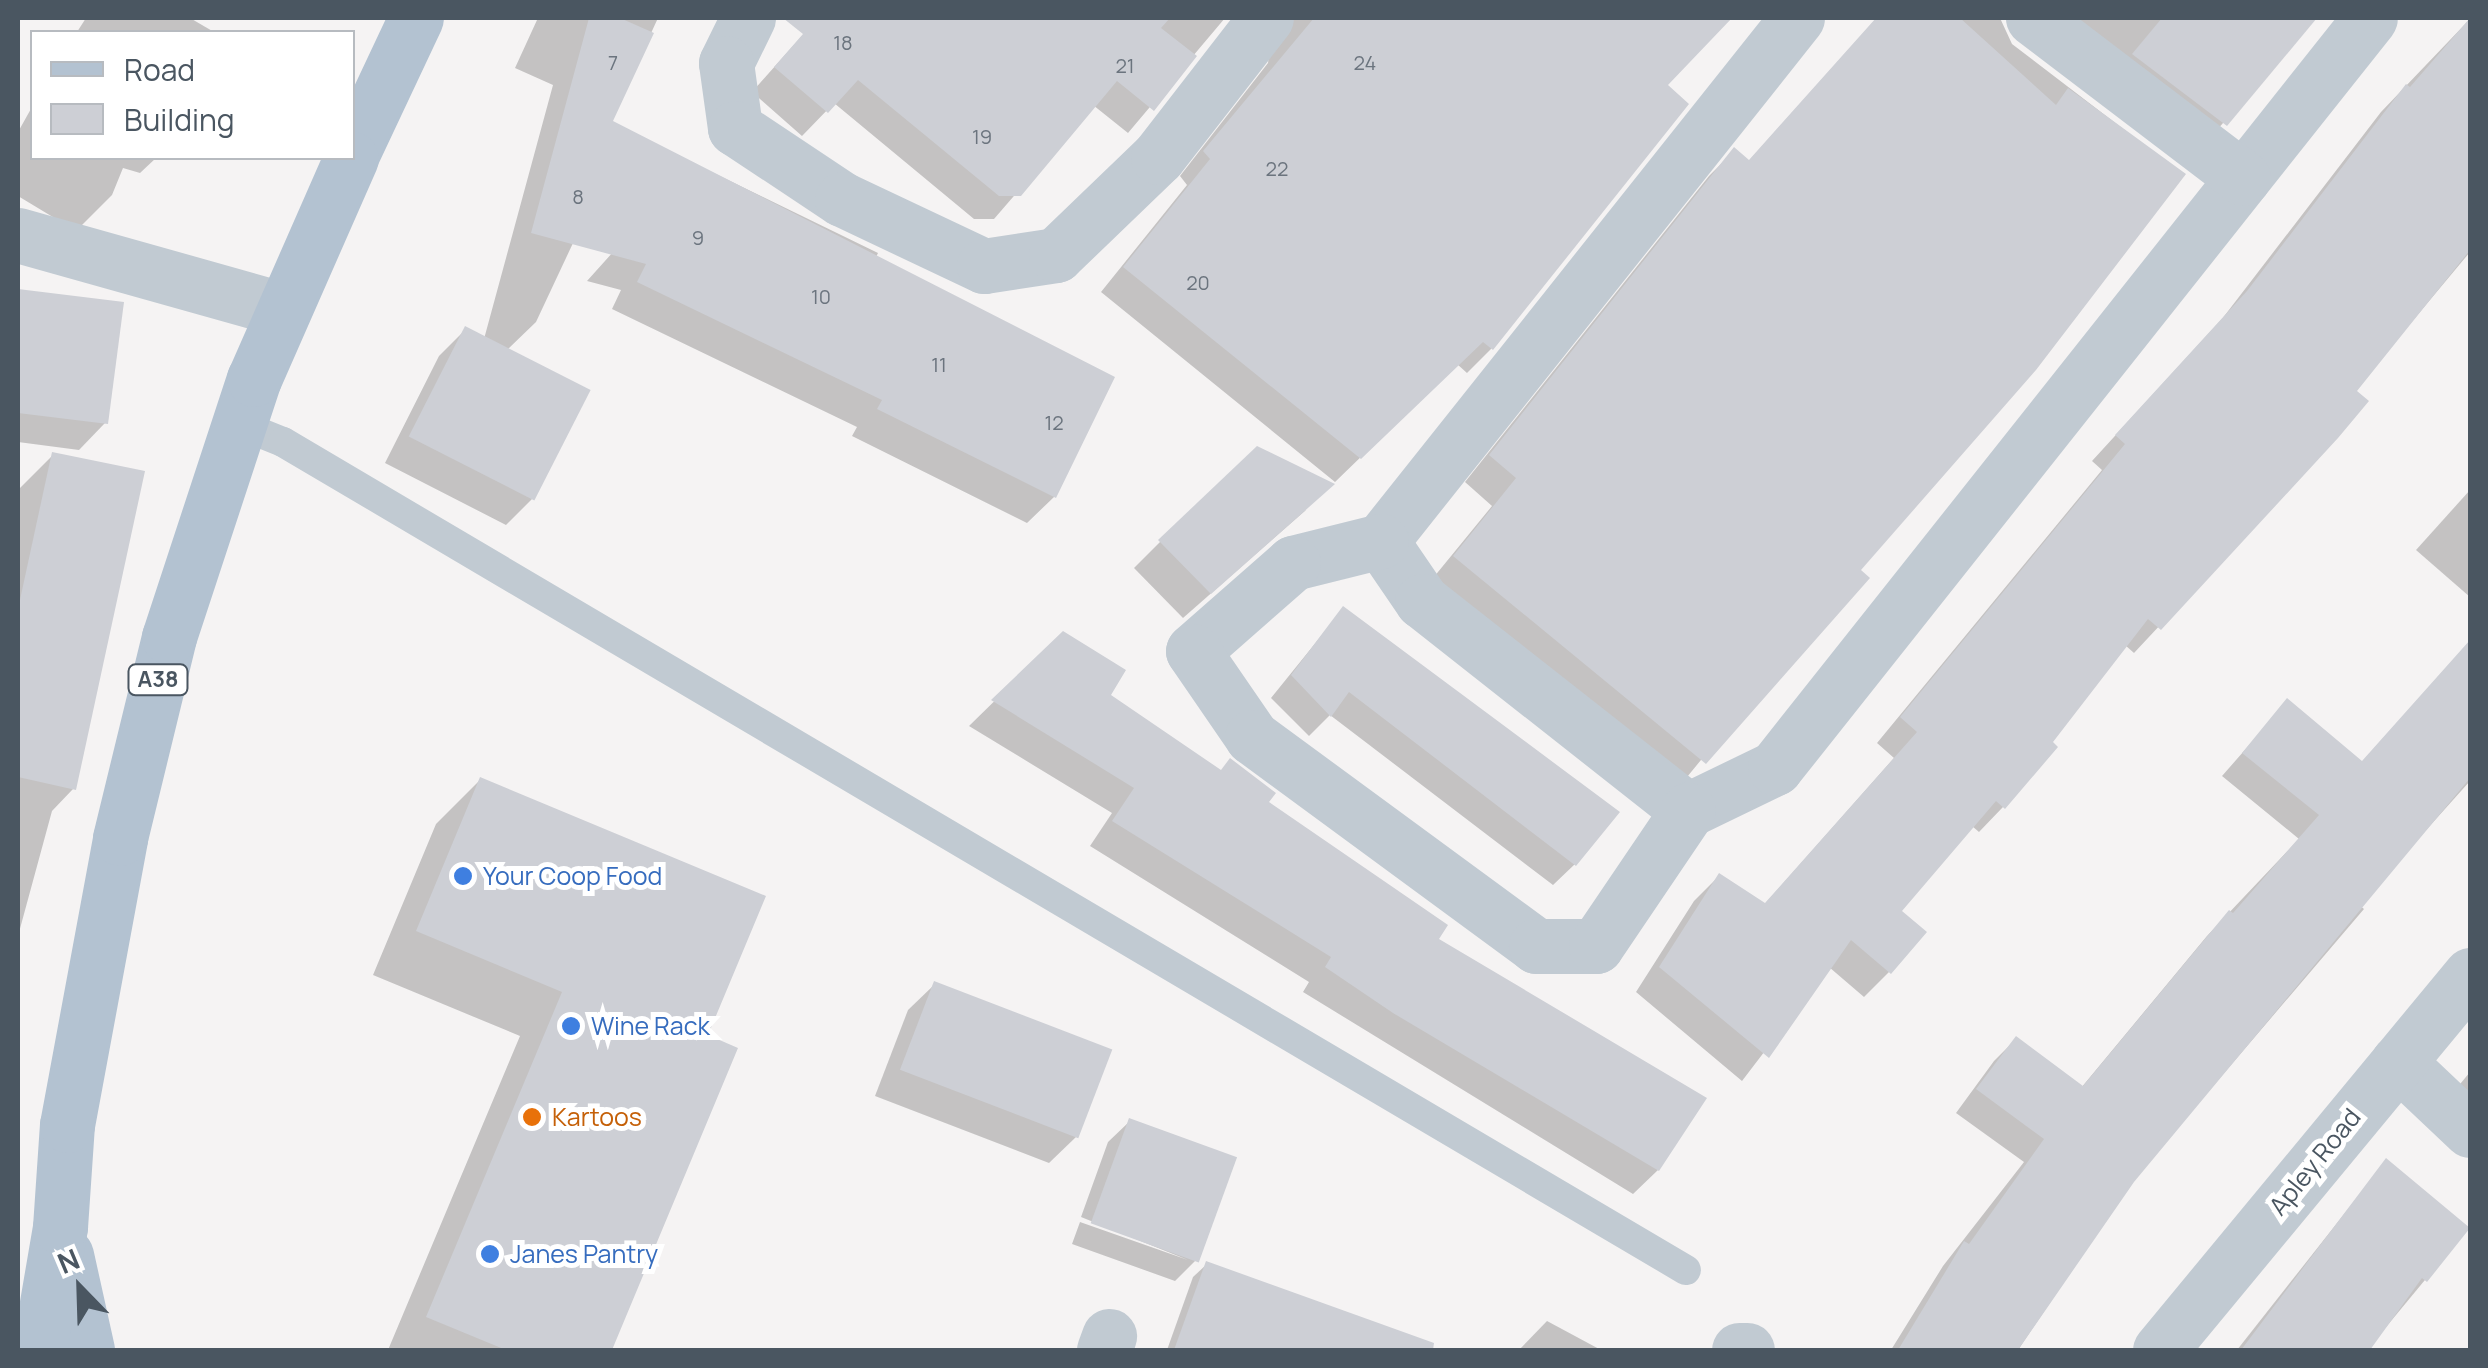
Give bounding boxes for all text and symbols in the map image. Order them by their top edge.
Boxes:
legend [30,30,355,160]
house number: 18 [833,30,853,54]
text: Road [124,49,195,90]
house number: 7 [608,50,618,74]
house number: 24 [1354,50,1376,74]
house number: 21 [1115,53,1135,77]
text: Building [124,99,235,140]
house number: 19 [972,124,992,148]
house number: 22 [1266,156,1288,180]
house number: 8 [572,184,584,208]
house number: 9 [692,225,704,249]
house number: 20 [1186,270,1210,294]
house number: 10 [811,284,831,308]
house number: 11 [931,352,947,376]
house number: 12 [1044,410,1064,434]
road number: A38 [126,663,190,697]
place label: Your Coop Food [483,861,662,891]
marker: Your Coop Food [452,865,474,887]
place label: Wine Rack [591,1011,710,1041]
marker: Wine Rack [560,1015,582,1037]
place label: Kartoos [552,1102,642,1132]
street label: Apley Road [2263,1103,2367,1221]
marker: Kartoos [521,1106,543,1128]
north arrow [30,1238,130,1338]
text: N [52,1239,85,1282]
place label: Janes Pantry [510,1239,658,1269]
marker: Janes Pantry [479,1243,501,1265]

